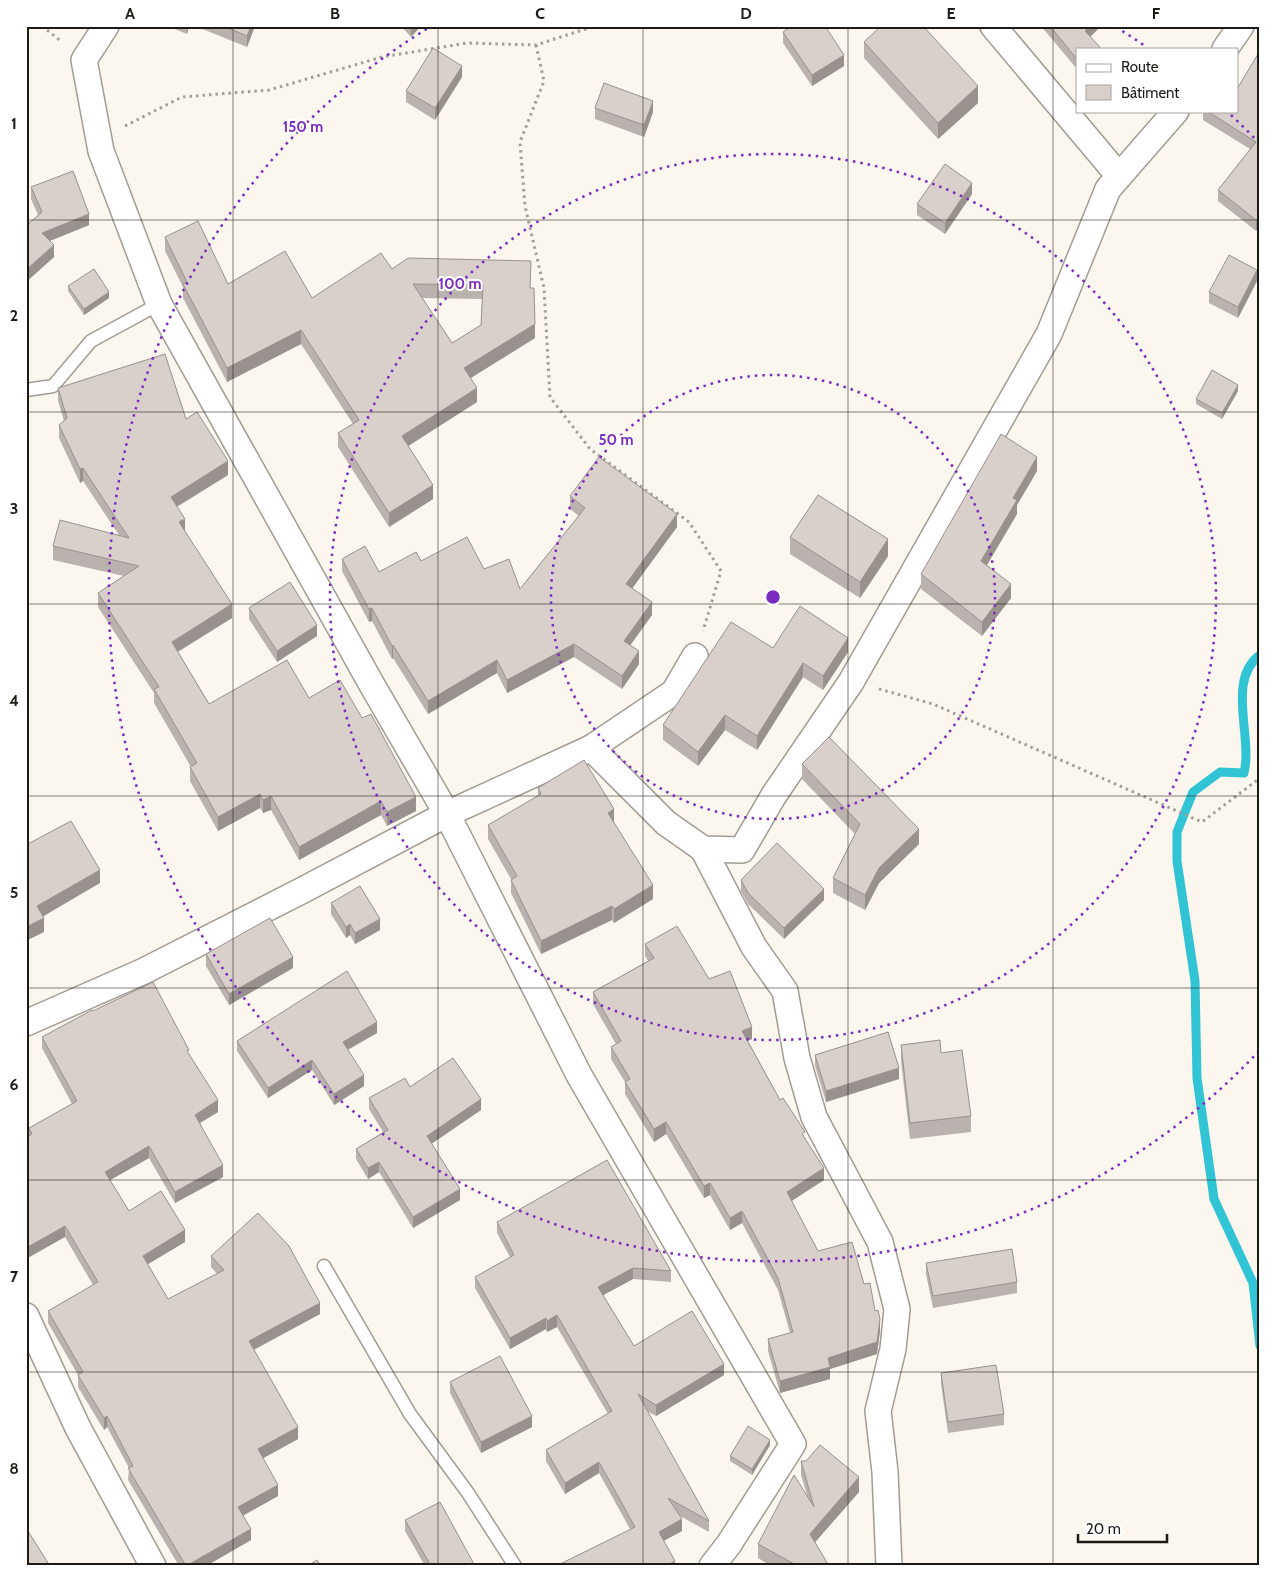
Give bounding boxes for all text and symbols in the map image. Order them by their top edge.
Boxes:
text: A [125,4,135,23]
text: B [330,4,340,23]
text: C [535,4,545,23]
text: D [740,4,752,23]
text: E [946,4,956,23]
text: F [1152,4,1161,23]
legend [1076,48,1238,112]
text: Route [1121,58,1159,76]
text: Bâtiment [1121,84,1179,102]
text: 1 [11,114,17,133]
text: 150 m [283,118,323,136]
text: 100 m [438,275,482,293]
text: 2 [10,306,18,325]
text: 50 m [598,431,634,449]
text: 3 [10,499,18,518]
centre of rings [764,588,782,606]
text: 4 [9,691,19,710]
text: 5 [10,883,18,902]
text: 6 [10,1075,19,1094]
text: 7 [10,1267,19,1286]
text: 8 [9,1459,19,1478]
scale bar [1078,1512,1167,1544]
text: 20 m [1086,1520,1121,1538]

